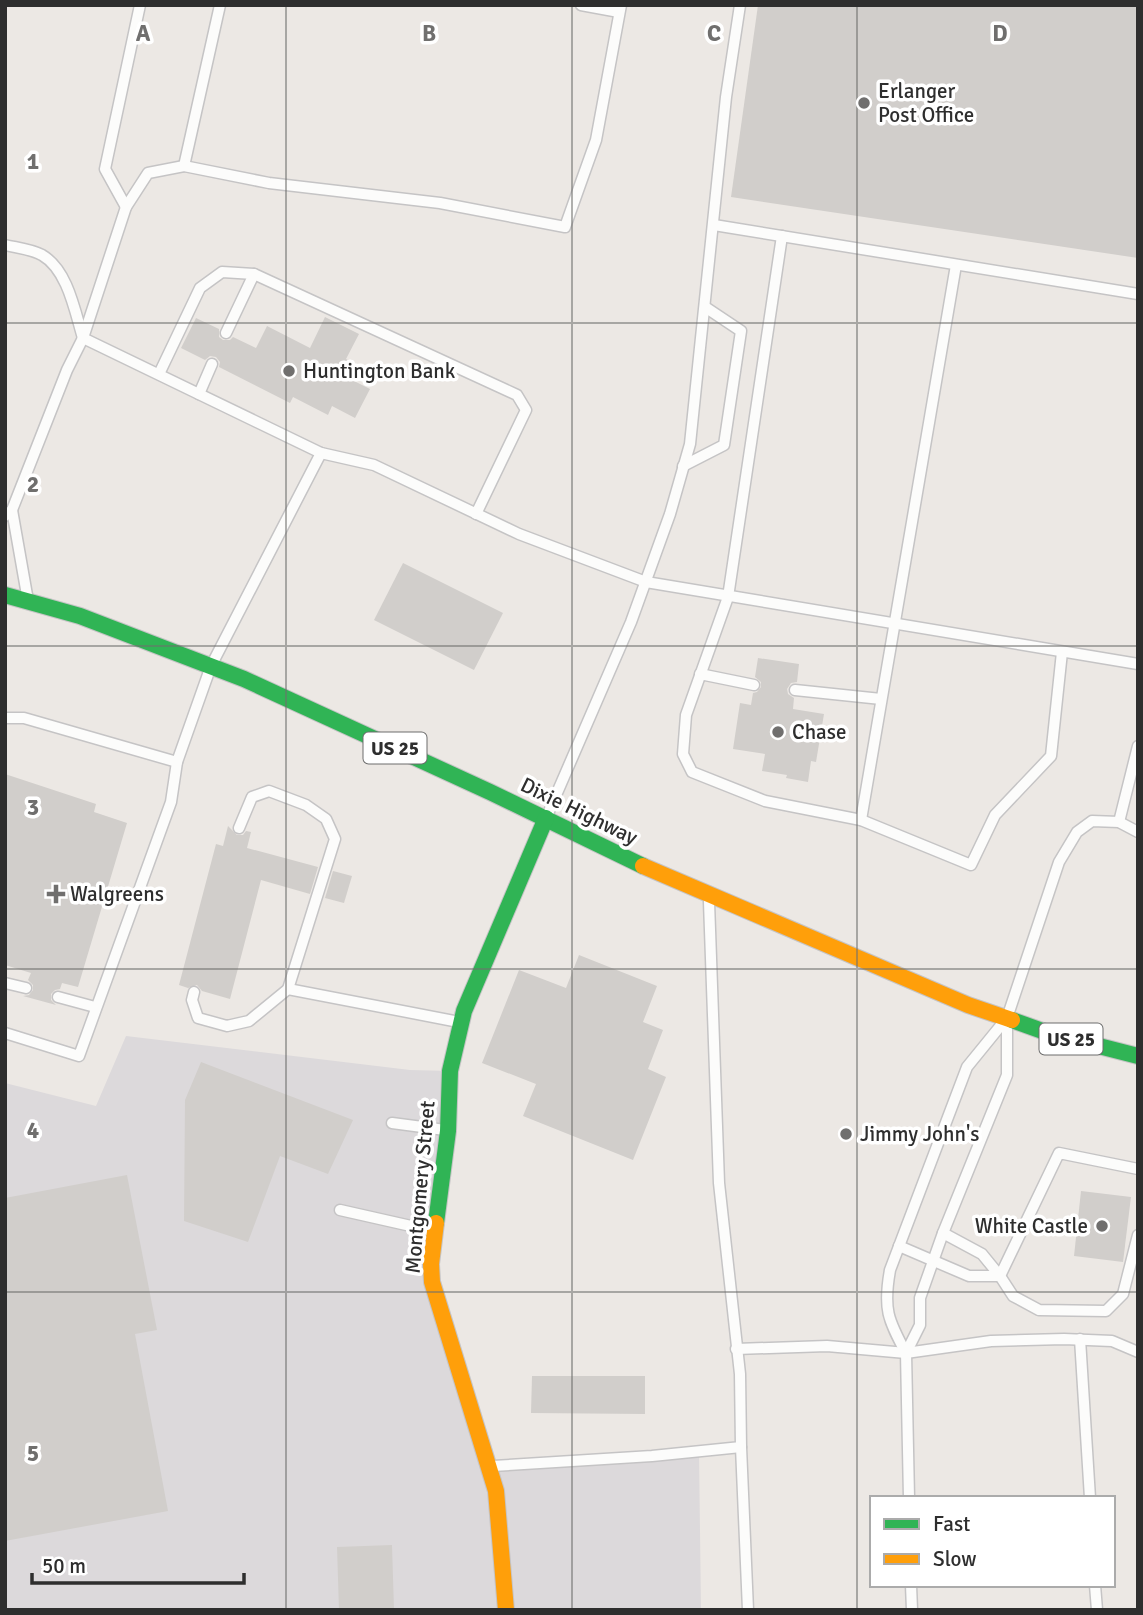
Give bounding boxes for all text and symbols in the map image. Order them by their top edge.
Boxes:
text: A [136,19,151,48]
text: B [422,19,436,48]
text: C [707,19,721,48]
text: D [992,19,1008,48]
place label: Erlanger Post Office [878,78,974,128]
marker: Erlanger Post Office [856,95,872,111]
text: 1 [27,147,39,176]
place label: Huntington Bank [303,358,456,384]
marker: Huntington Bank [281,363,297,379]
text: 2 [27,470,39,499]
place label: Chase [792,719,846,745]
marker: Chase [770,724,786,740]
road number: US 25 [364,733,426,764]
street label: Dixie Highway [516,771,642,851]
text: 3 [27,793,39,822]
place label: Walgreens [70,881,164,907]
marker: Walgreens [48,886,64,902]
road number: US 25 [1040,1023,1102,1054]
street label: Montgomery Street [399,1100,441,1274]
text: 4 [27,1116,39,1145]
place label: Jimmy John's [860,1121,979,1147]
marker: Jimmy John's [838,1126,854,1142]
place label: White Castle [975,1213,1088,1239]
marker: White Castle [1094,1218,1110,1234]
text: 5 [27,1439,39,1468]
legend [870,1496,1115,1587]
text: Fast [933,1511,970,1537]
scale bar [32,1542,243,1586]
text: Slow [933,1546,977,1572]
text: 50 m [42,1553,86,1579]

